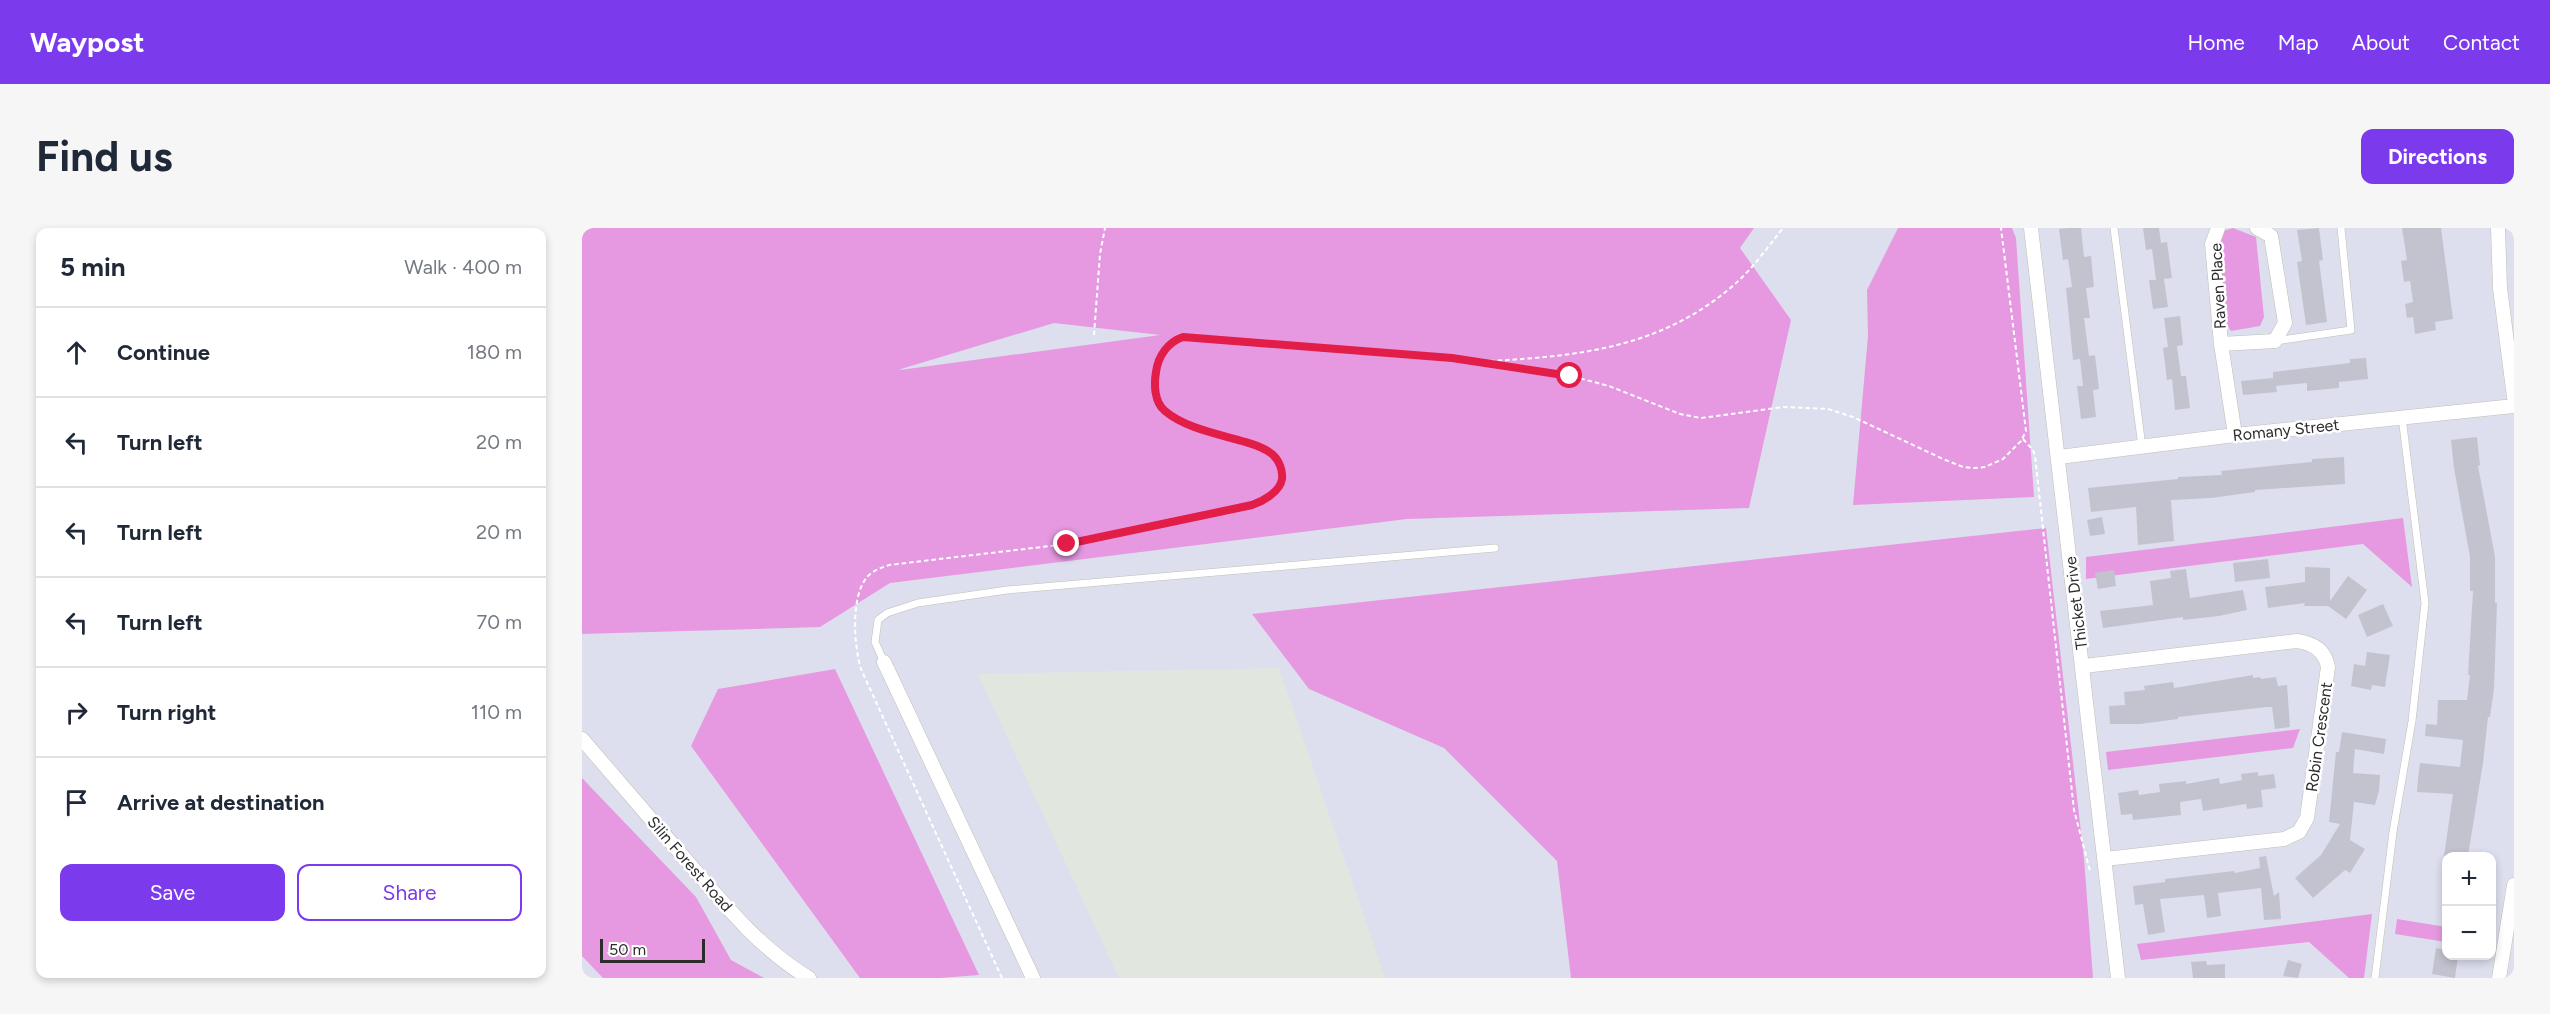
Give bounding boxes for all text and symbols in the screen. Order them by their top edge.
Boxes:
text: Waypost [30,25,144,59]
text: Home [2188,30,2245,55]
text: Map [2278,30,2319,55]
text: About [2352,30,2410,55]
text: Contact [2443,30,2520,55]
button: Directions [2361,129,2514,184]
text: Find us [36,131,173,182]
street label: Raven Place [2206,242,2230,330]
text: 5 min [60,251,126,283]
text: Walk · 400 m [404,255,522,279]
icon: ahead [60,336,93,369]
text: Continue [117,339,210,366]
text: 180 m [467,340,522,364]
route start [1556,362,1582,388]
street label: Romany Street [2232,415,2340,445]
icon: left [60,426,93,459]
text: Turn left [117,429,203,456]
text: 20 m [476,430,522,454]
icon: left [60,516,93,549]
text: Turn left [117,519,203,546]
text: 20 m [476,520,522,544]
route end [1053,530,1079,556]
street label: Thicket Drive [2061,555,2091,651]
icon: left [60,606,93,639]
text: Turn left [117,609,203,636]
text: 70 m [476,610,522,634]
street label: Robin Crescent [2302,681,2336,793]
icon: right [60,696,93,729]
text: Turn right [117,699,216,726]
text: 110 m [471,700,522,724]
icon: arrive [60,786,93,819]
text: Arrive at destination [117,789,325,816]
street label: Silin Forest Road [643,812,737,916]
map controls [2442,852,2496,960]
button: + [2442,852,2496,906]
button: Save [60,864,285,921]
button: Share [297,864,522,921]
button: − [2442,906,2496,960]
scale bar [600,936,705,964]
text: 50 m [609,940,646,959]

